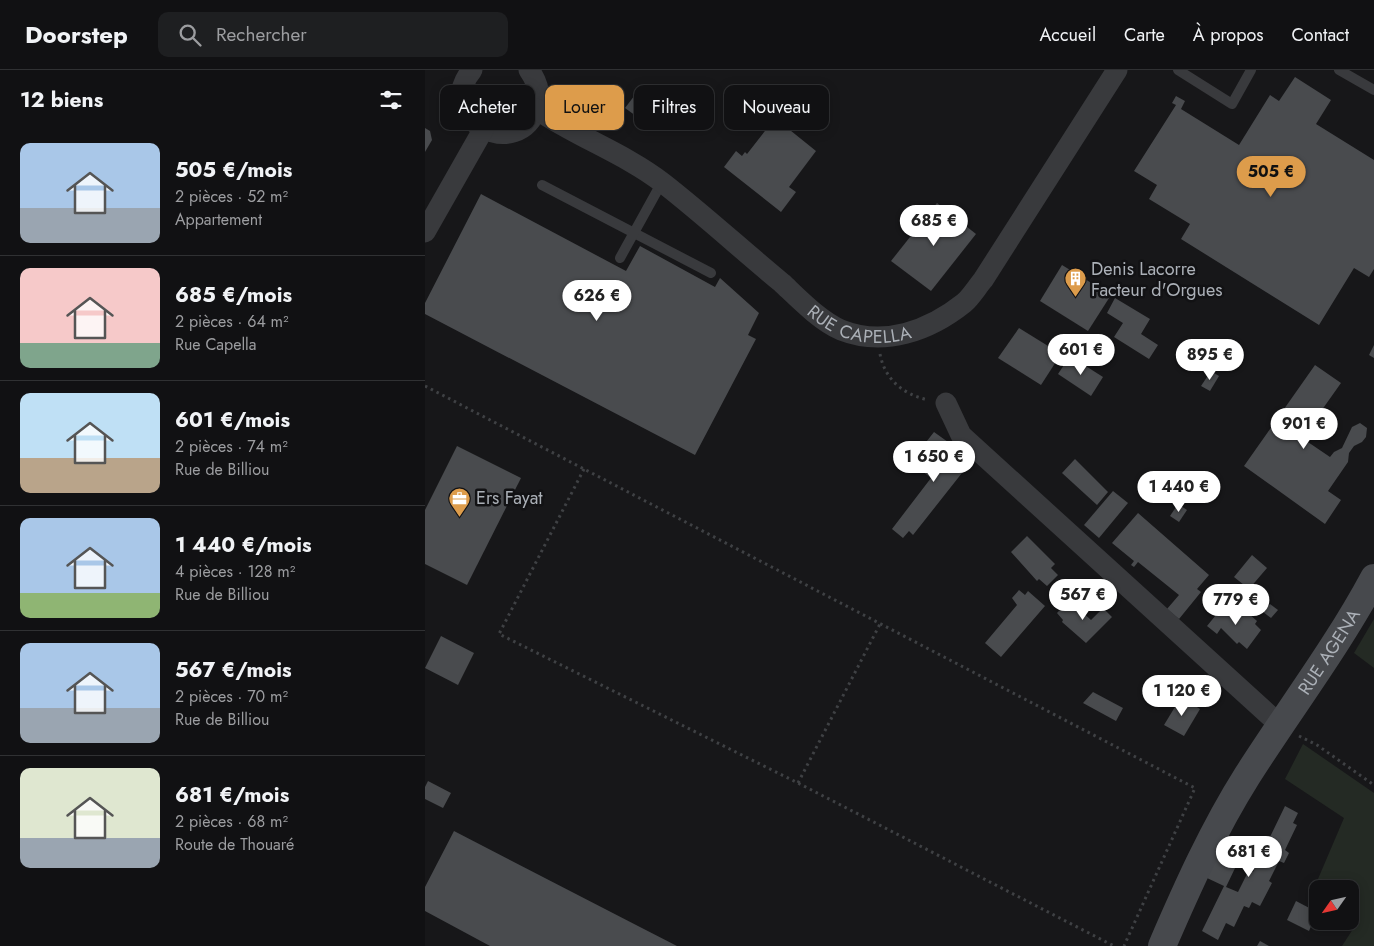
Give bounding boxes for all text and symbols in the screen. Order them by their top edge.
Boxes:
search box [158,12,508,57]
text: Doorstep [25,17,128,52]
icon: search [176,21,204,49]
text: Rechercher [216,21,307,48]
text: Accueil [1039,22,1096,48]
text: Carte [1124,22,1165,48]
text: À propos [1193,22,1263,48]
text: Contact [1291,22,1349,48]
text: 12 biens [20,85,103,115]
chip: Acheter [440,85,535,130]
chip: Louer [545,85,624,130]
chip: Filtres [634,85,714,130]
chip: Nouveau [724,85,829,130]
icon: filters [377,86,405,114]
text: 505 €/mois [175,155,292,185]
pin: 505 € [1236,156,1306,198]
text: 505 € [1248,160,1294,183]
icon: home [60,163,120,223]
text: 2 pièces · 52 m² [175,185,288,208]
pin: 685 € [899,204,969,247]
text: Appartement [175,208,262,231]
text: 685 € [911,209,957,232]
place label: Denis Lacorre Facteur d'Orgues [1091,256,1223,303]
building icon: Denis Lacorre Facteur d'Orgues [1063,267,1087,298]
text: 685 €/mois [175,280,292,310]
pin: 626 € [562,280,632,322]
text: 626 € [573,284,621,307]
icon: home [60,288,120,348]
street label: RUE CAPELLA [801,299,914,350]
text: 2 pièces · 64 m² [175,310,289,333]
text: Rue Capella [175,333,256,356]
pin: 601 € [1046,334,1116,376]
text: 601 € [1059,338,1103,361]
pin: 895 € [1175,338,1245,381]
text: 895 € [1187,343,1233,366]
text: 601 €/mois [175,405,290,435]
pin: 901 € [1269,408,1339,450]
text: 901 € [1282,412,1326,435]
icon: home [60,413,120,473]
text: 2 pièces · 74 m² [175,435,288,458]
pin: 1 650 € [888,440,980,483]
text: 1 650 € [904,445,964,468]
text: Rue de Billiou [175,458,269,481]
pin: 1 440 € [1133,470,1225,513]
text: 1 440 € [1148,475,1210,498]
place label: Ers Fayat [476,485,543,511]
office icon: Ers Fayat [448,486,472,517]
text: 1 440 €/mois [175,530,312,560]
icon: home [60,538,120,598]
text: 4 pièces · 128 m² [175,560,295,583]
pin: 567 € [1048,578,1118,621]
text: Rue de Billiou [175,583,269,606]
text: 567 € [1060,583,1106,606]
pin: 779 € [1201,584,1271,626]
text: 779 € [1213,588,1259,611]
street label: RUE AGENA [1292,604,1367,700]
text: 567 €/mois [175,655,292,685]
icon: home [60,663,120,723]
pin: 1 120 € [1136,674,1228,717]
text: 1 120 € [1153,679,1211,702]
text: 2 pièces · 70 m² [175,685,288,708]
text: Rue de Billiou [175,708,269,731]
text: 681 €/mois [175,780,289,810]
icon: home [60,788,120,848]
text: 2 pièces · 68 m² [175,810,288,833]
text: Route de Thouaré [175,833,294,856]
pin: 681 € [1214,836,1284,878]
text: 681 € [1227,840,1271,863]
north arrow [1309,880,1359,930]
map controls [1309,880,1359,930]

